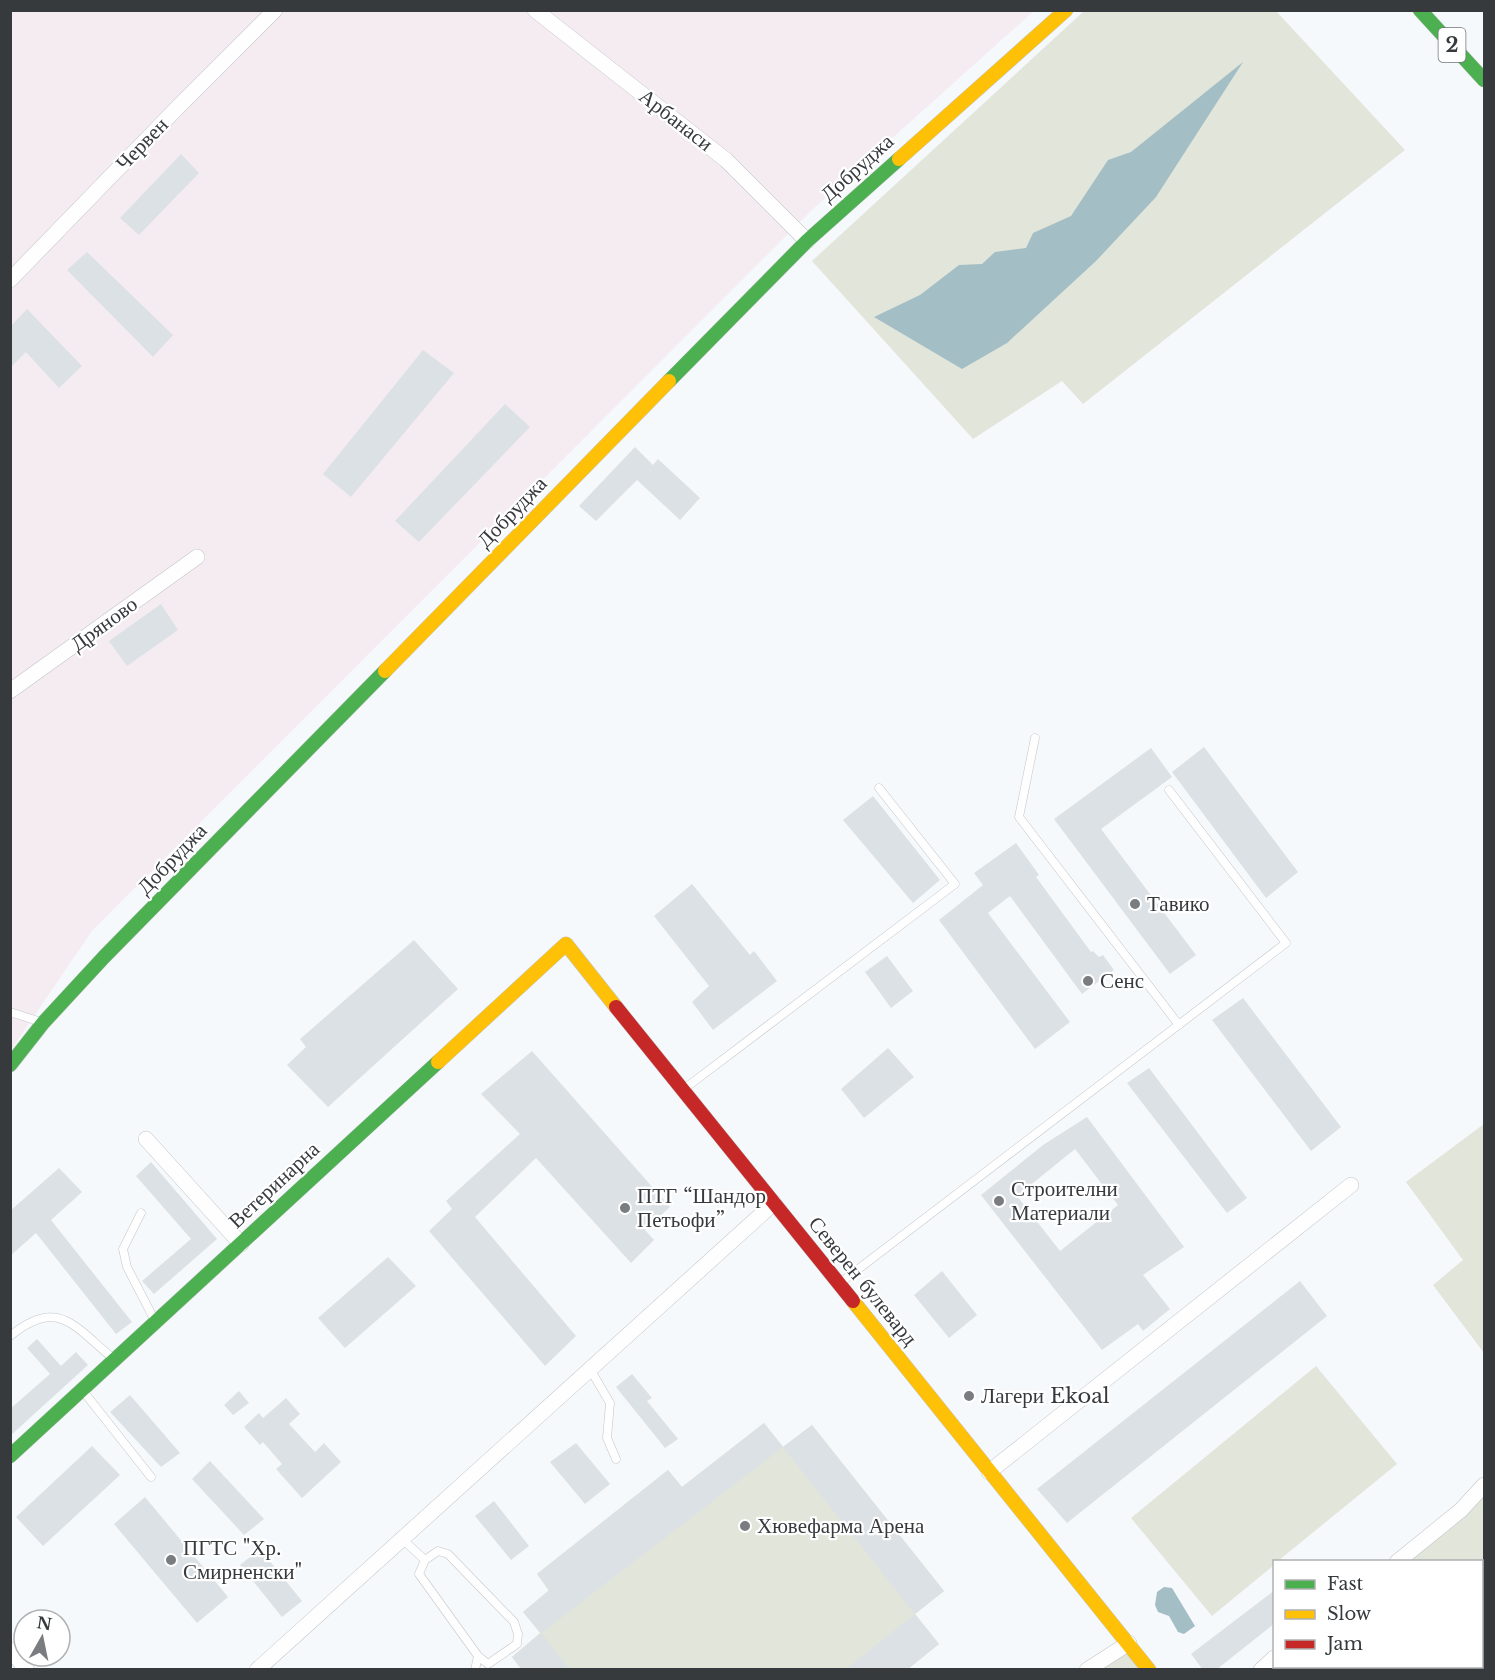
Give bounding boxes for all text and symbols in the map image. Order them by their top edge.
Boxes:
road number: 2 [1438,28,1466,62]
street label: Арбанаси [634,83,718,157]
street label: Червен [110,112,174,176]
street label: Добруджа [815,128,899,208]
street label: Добруджа [472,470,553,553]
street label: Дряново [65,591,143,657]
street label: Добруджа [132,817,213,900]
place label: Тавико [1147,891,1209,917]
marker: Тавико [1128,897,1142,911]
place label: Сенс [1100,968,1144,994]
marker: Сенс [1081,974,1095,988]
street label: Ветеринарна [223,1136,325,1234]
place label: Строителни Материали [1011,1176,1118,1226]
place label: ПТГ “Шандор Петьофи” [637,1183,766,1233]
marker: Строителни Материали [992,1194,1006,1208]
marker: ПТГ “Шандор Петьофи” [618,1201,632,1215]
street label: Северен булевард [803,1211,923,1351]
place label: Лагери Ekoal [981,1383,1110,1409]
marker: Лагери Ekoal [962,1389,976,1403]
place label: Хювефарма Арена [757,1513,925,1539]
marker: Хювефарма Арена [738,1519,752,1533]
place label: ПГТС "Хр. Смирненски" [183,1535,302,1585]
marker: ПГТС "Хр. Смирненски" [164,1553,178,1567]
legend [1273,1560,1483,1668]
text: Fast [1327,1573,1364,1595]
text: Slow [1327,1603,1372,1625]
north arrow [12,1608,72,1668]
text: N [35,1612,53,1634]
text: Jam [1325,1633,1363,1655]

